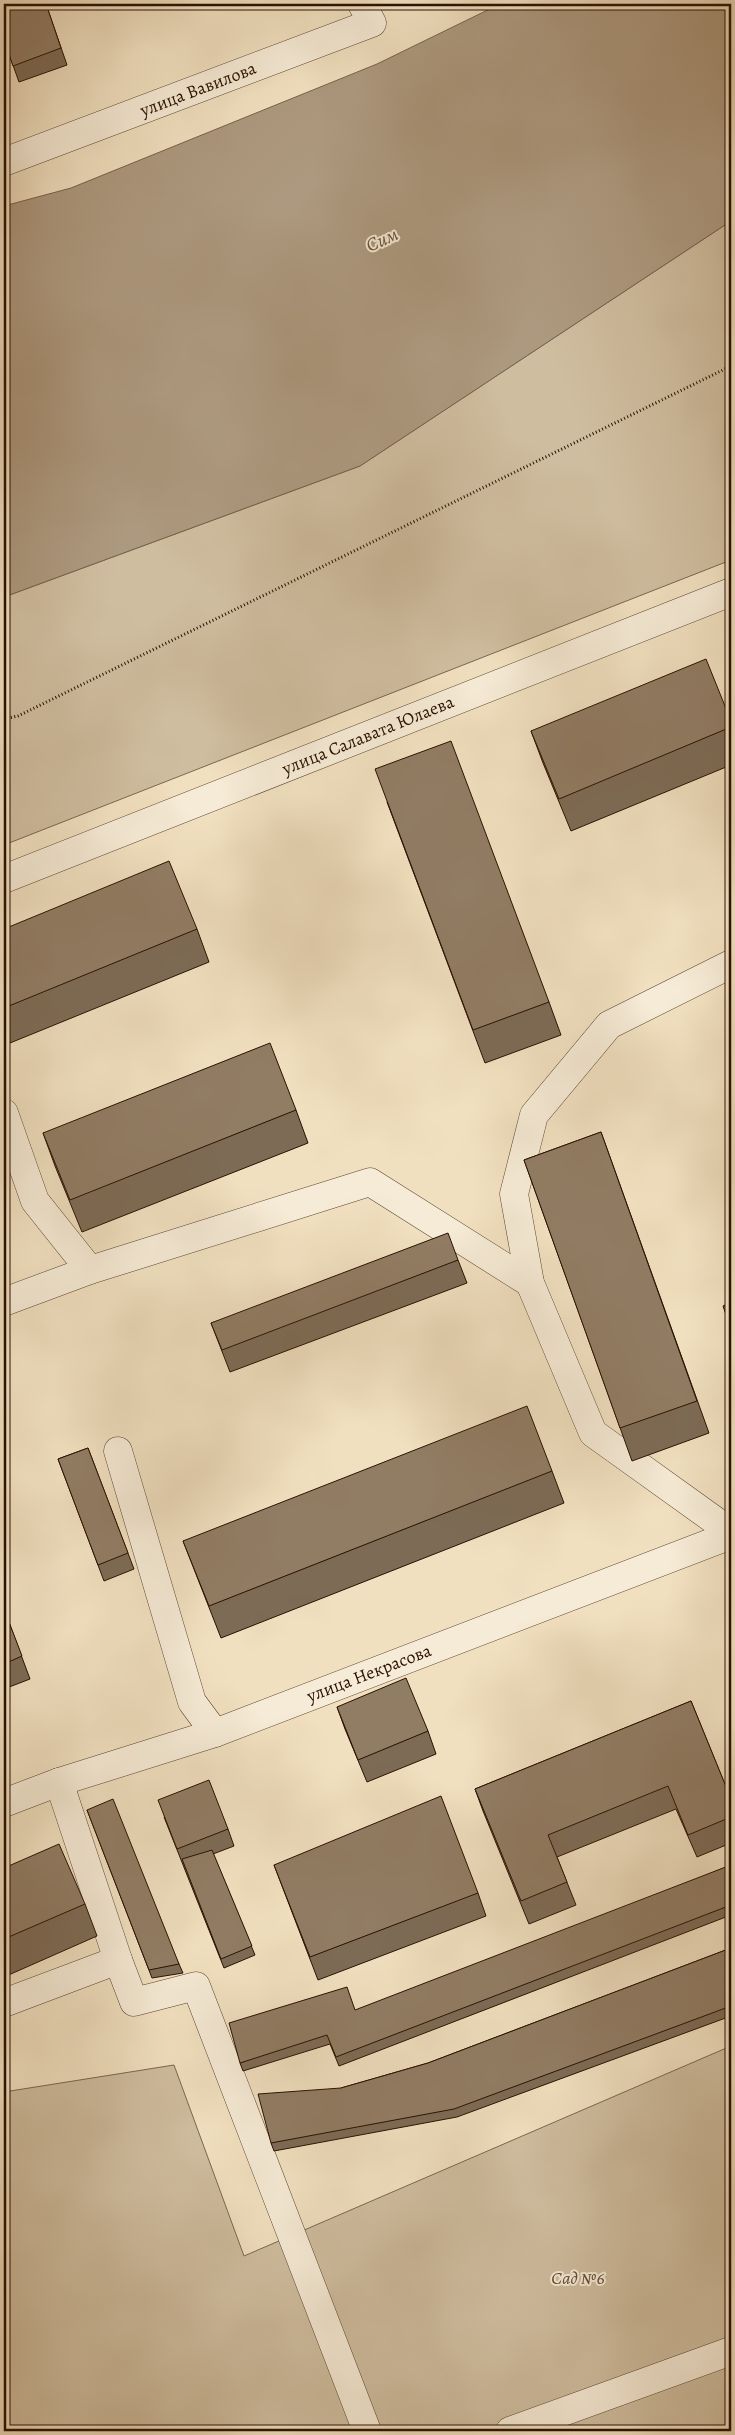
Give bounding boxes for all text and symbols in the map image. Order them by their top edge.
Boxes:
street label: улица Вавилова [136,56,260,123]
water label: Сим [362,221,402,258]
street label: улица Салавата Юлаева [278,689,458,781]
street label: улица Некрасова [302,1638,435,1708]
park label: Сад №6 [551,2266,605,2290]

